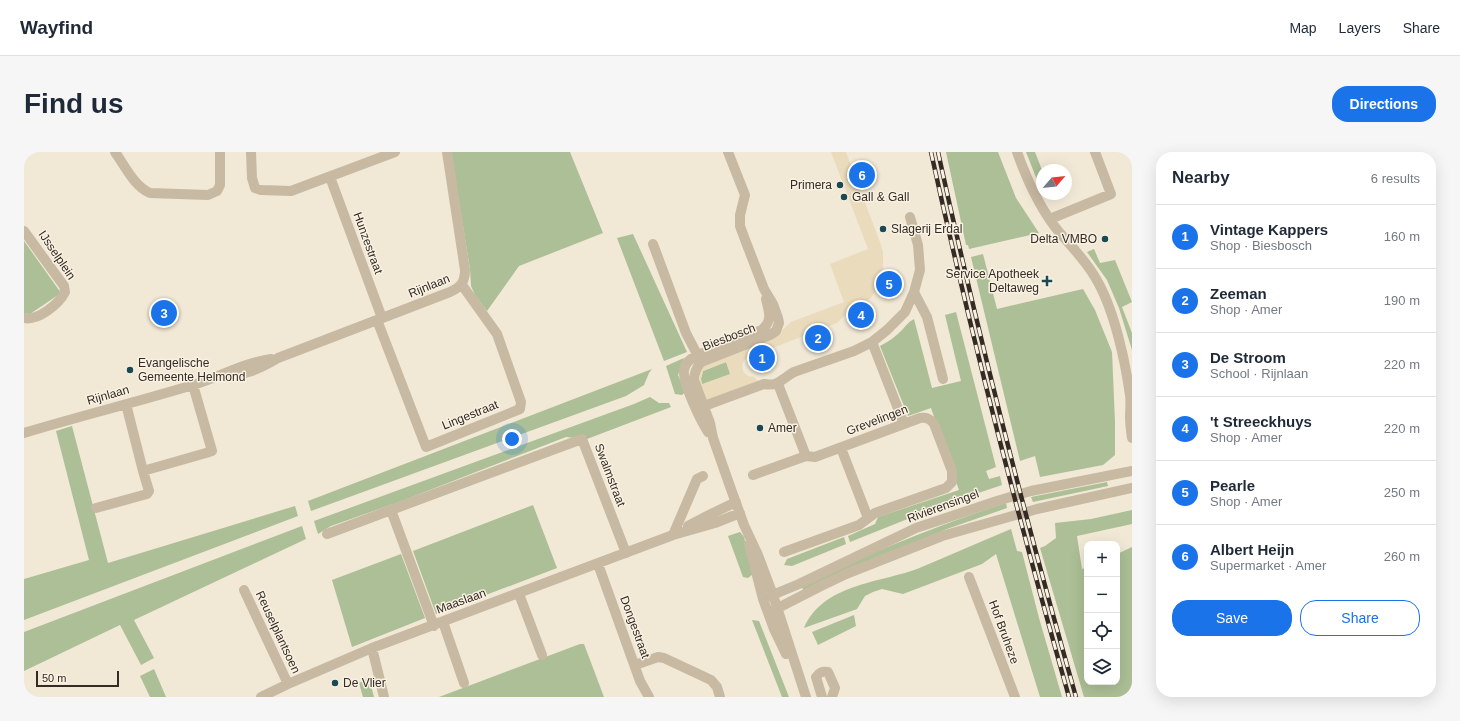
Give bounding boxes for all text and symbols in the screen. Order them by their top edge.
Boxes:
text: Wayfind [20,17,93,38]
text: Map [1289,20,1317,36]
text: Layers [1339,20,1381,36]
text: Share [1403,20,1440,36]
button: Directions [1332,86,1436,122]
text: Find us [24,88,124,119]
pin: 6 [849,160,875,190]
north arrow [1036,164,1072,200]
text: Nearby [1172,168,1230,187]
text: 6 results [1371,171,1420,186]
place label: Primera [790,178,832,192]
marker: Primera [835,180,845,190]
place label: Gall & Gall [852,190,909,204]
marker: Gall & Gall [839,192,849,202]
street label: Hunzestraat [350,210,386,276]
text: Vintage Kappers [1210,221,1328,238]
place label: Slagerij Erdal [891,222,962,236]
marker: Slagerij Erdal [878,224,888,234]
street label: IJsselplein [36,228,78,282]
text: 1 [1181,229,1189,244]
text: 160 m [1384,229,1420,244]
place label: Delta VMBO [1030,232,1097,246]
marker: Delta VMBO [1100,234,1110,244]
text: Shop · Biesbosch [1210,238,1312,253]
place label: Service Apotheek Deltaweg [946,267,1040,295]
pin: 5 [876,269,902,299]
street label: Rijnlaan [406,271,452,301]
marker: Service Apotheek Deltaweg [1042,276,1052,286]
text: Zeeman [1210,285,1267,302]
text: 2 [1181,293,1189,308]
text: 190 m [1384,293,1420,308]
pin: 3 [151,298,177,328]
pin: 4 [848,300,874,330]
text: Shop · Amer [1210,302,1282,317]
street label: Biesbosch [701,321,757,353]
pin: 2 [805,323,831,353]
pin: 1 [749,343,775,373]
text: De Stroom [1210,349,1286,366]
place label: Evangelische Gemeente Helmond [138,356,245,384]
text: 3 [1181,357,1189,372]
text: 220 m [1384,357,1420,372]
marker: Evangelische Gemeente Helmond [125,365,135,375]
text: School · Rijnlaan [1210,366,1308,381]
street label: Rijnlaan [85,382,131,408]
street label: Lingestraat [440,397,501,433]
street label: Grevelingen [844,402,910,438]
text: 't Streeckhuys [1210,413,1312,430]
place label: Amer [768,421,797,435]
text: 4 [1181,421,1189,436]
text: 220 m [1384,421,1420,436]
marker: Amer [755,423,765,433]
your location [502,429,522,449]
text: Shop · Amer [1210,430,1282,445]
street label: Swalmstraat [592,442,629,509]
text: Pearle [1210,477,1255,494]
text: 5 [1181,485,1189,500]
text: 250 m [1384,485,1420,500]
street label: Rivierensingel [905,487,981,525]
text: Shop · Amer [1210,494,1282,509]
map controls [1084,541,1120,685]
button: + [1084,541,1120,577]
text: Albert Heijn [1210,541,1294,558]
text: 6 [1181,549,1189,564]
text: 260 m [1384,549,1420,564]
text: Supermarket · Amer [1210,558,1326,573]
button: − [1084,577,1120,613]
street label: Maaslaan [434,586,488,616]
street label: Reuselplantsoen [253,589,303,675]
street label: Dongestraat [617,594,653,661]
street label: Hof Bruheze [986,598,1022,666]
button: Save [1172,600,1292,636]
button: Share [1300,600,1420,636]
button: locate [1084,613,1120,649]
button: layers [1084,649,1120,685]
scale bar [36,669,119,688]
text: 50 m [42,672,66,684]
place label: De Vlier [343,676,386,690]
marker: De Vlier [330,678,340,688]

